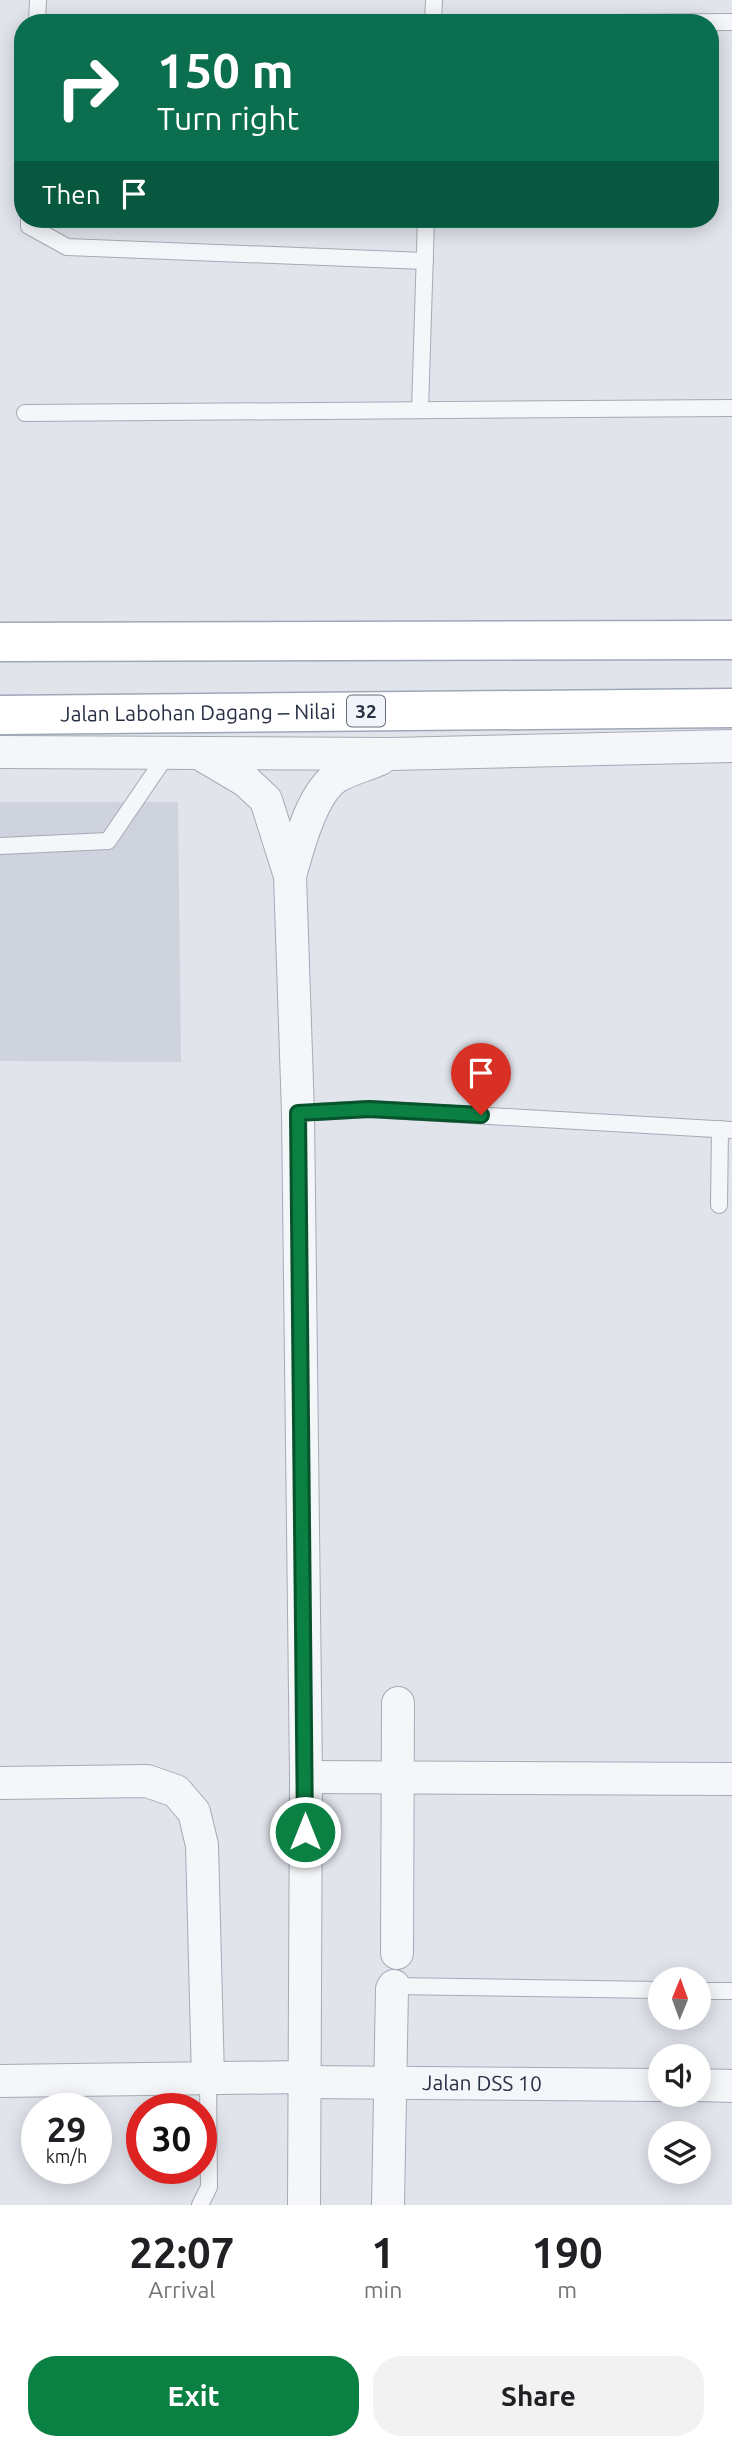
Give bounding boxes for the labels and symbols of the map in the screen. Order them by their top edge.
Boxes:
road number: 32 [347,696,385,726]
street label: Jalan Labohan Dagang ‒ Nilai [60,699,336,725]
pin [451,1043,511,1115]
position arrow [268,1795,342,1869]
north arrow [648,1967,710,2030]
street label: Jalan DSS 10 [422,2070,542,2095]
speed limit sign: 30 [126,2093,217,2184]

